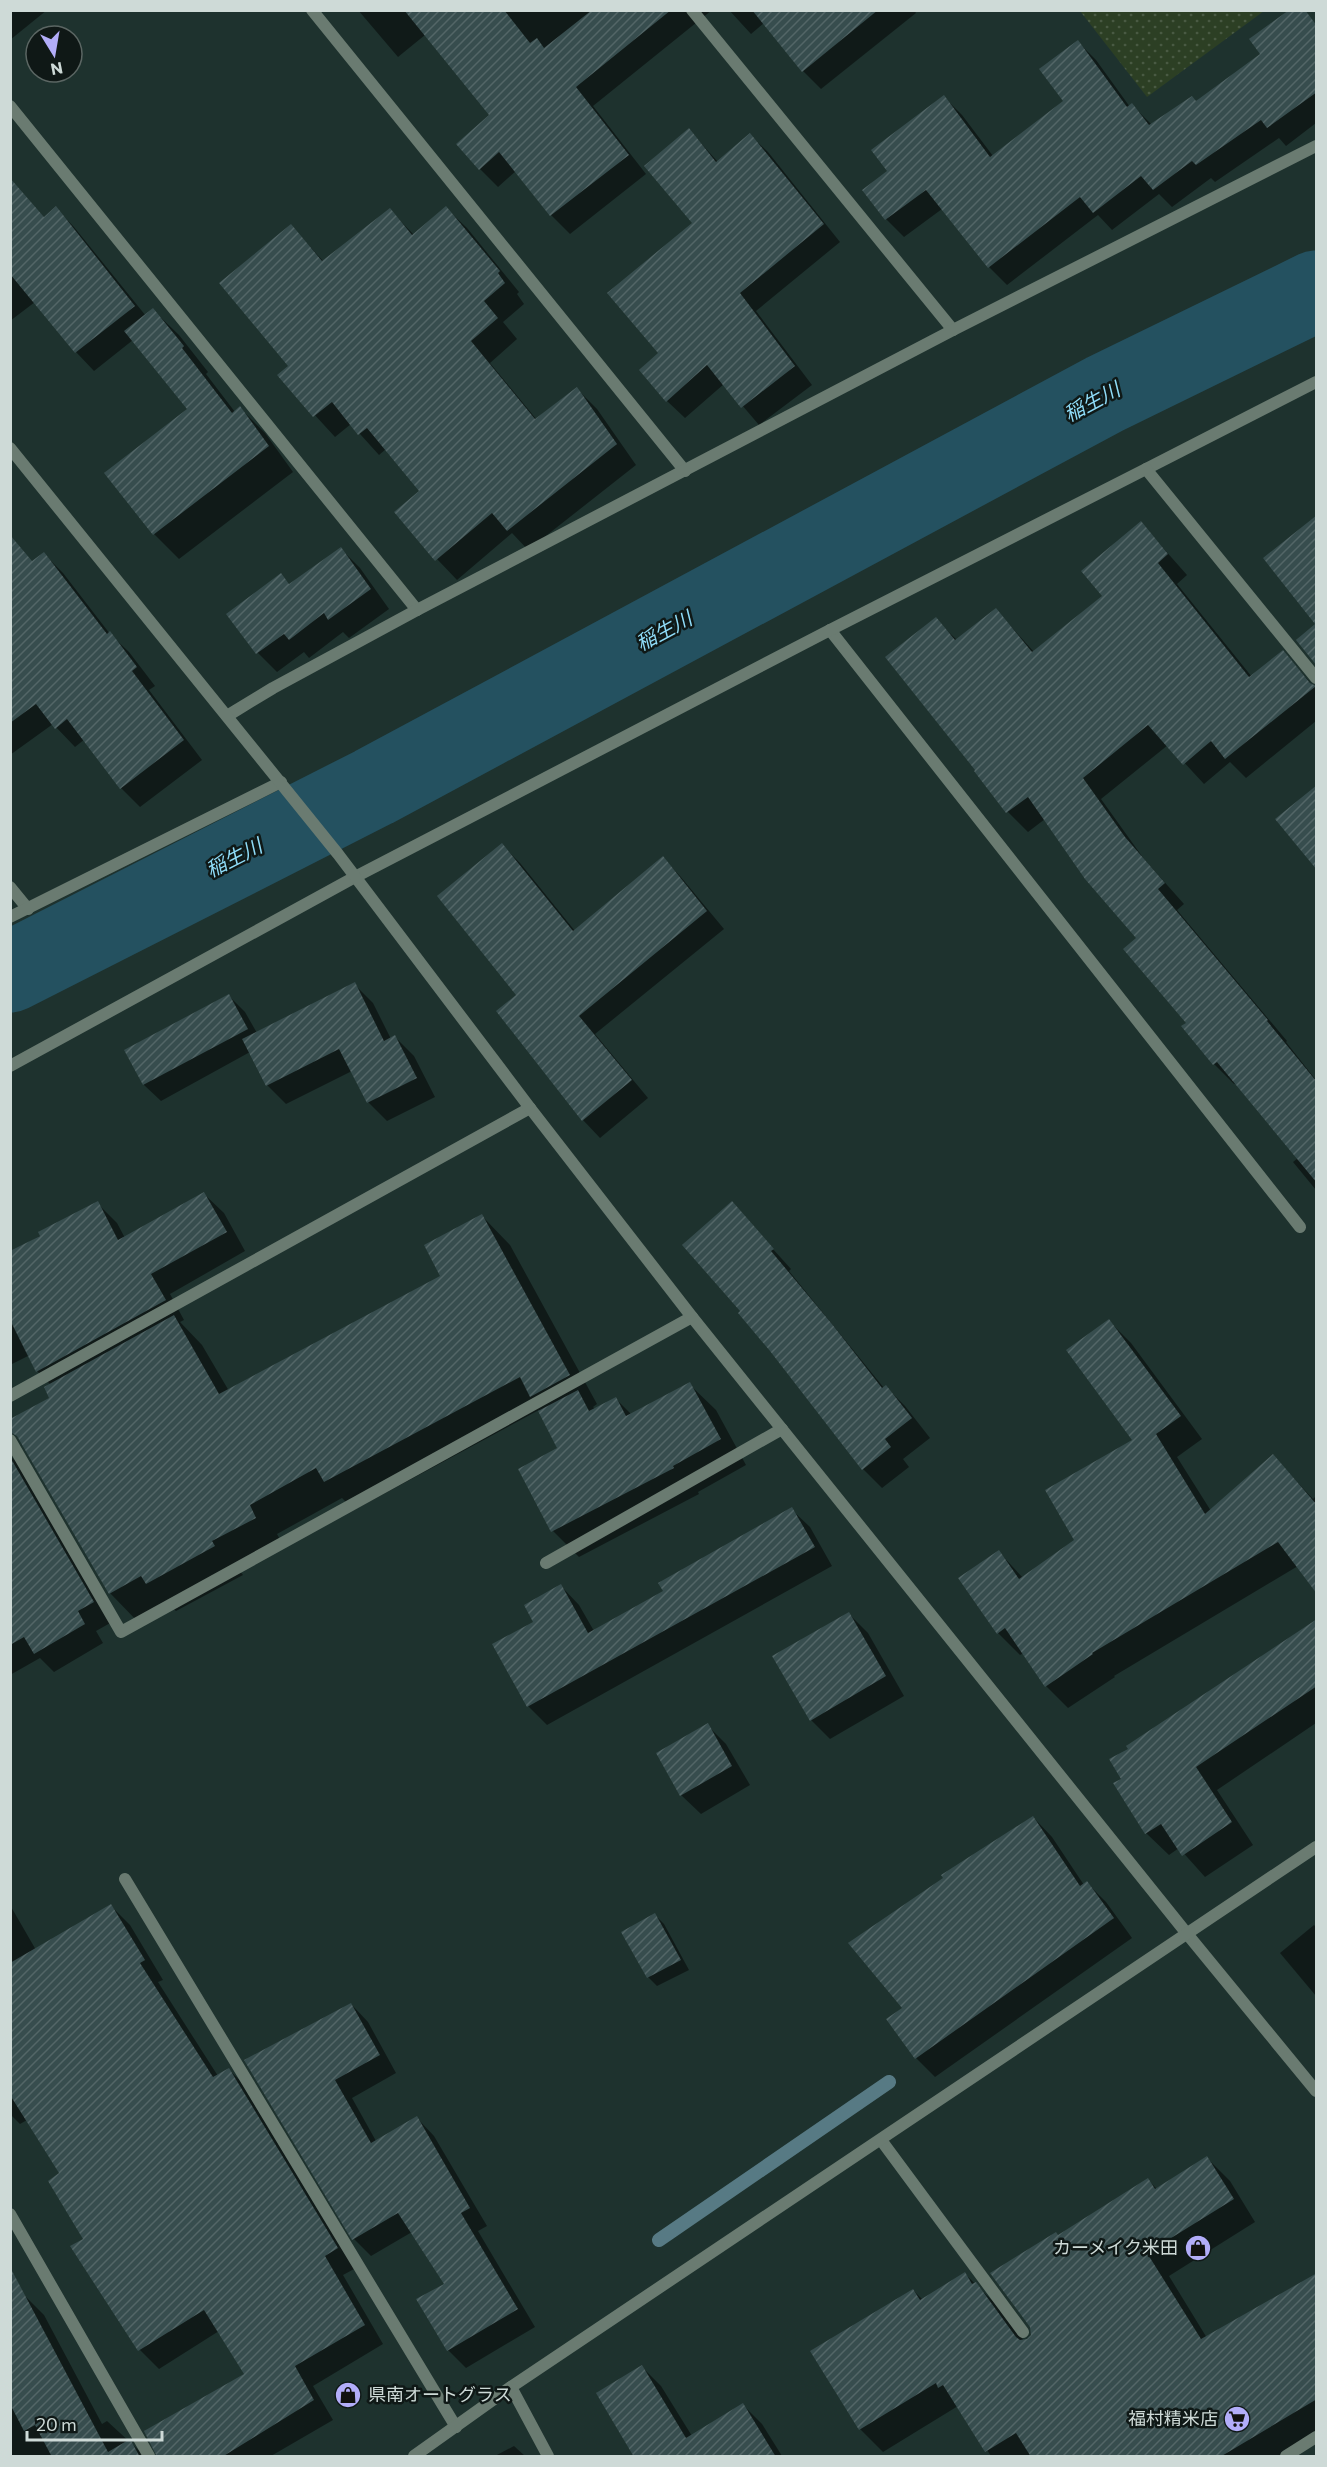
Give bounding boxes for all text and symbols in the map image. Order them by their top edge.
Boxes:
north arrow [24,24,84,84]
text: N [49,59,65,80]
water label: 稲生川 [1059,375,1125,426]
water label: 稲生川 [631,604,697,655]
water label: 稲生川 [201,832,268,881]
shop icon: カーメイク米田 [1183,2233,1213,2263]
place label: カーメイク米田 [1053,2236,1178,2258]
shop icon: 県南オートグラス [333,2380,363,2410]
place label: 県南オートグラス [368,2383,512,2405]
scale bar [27,2404,162,2442]
supermarket icon: 福村精米店 [1222,2404,1252,2434]
place label: 福村精米店 [1128,2407,1218,2429]
text: 20 m [36,2413,77,2435]

